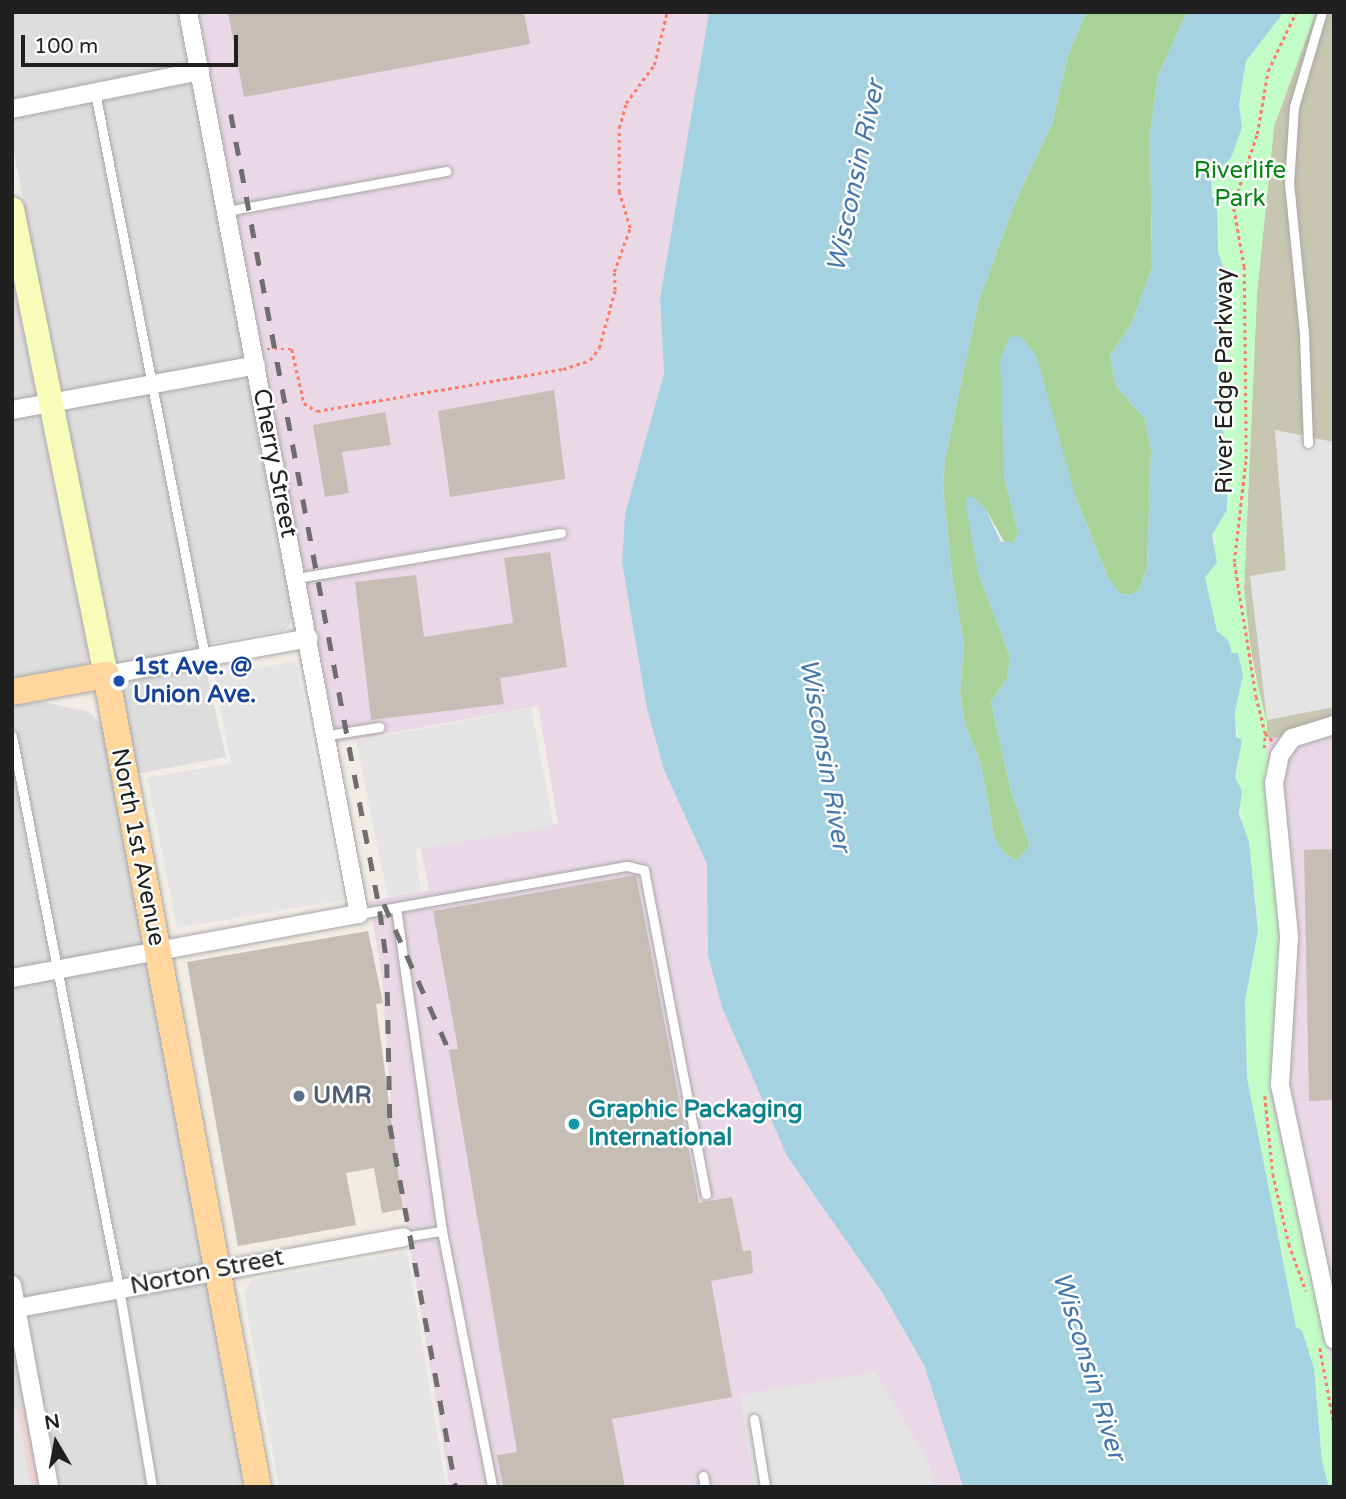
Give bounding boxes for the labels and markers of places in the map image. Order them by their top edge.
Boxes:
place label: 1st Ave. @ Union Ave. [133,653,256,709]
marker: 1st Ave. @ Union Ave. [111,673,127,689]
place label: UMR [313,1082,371,1110]
marker: UMR [291,1088,307,1104]
place label: Graphic Packaging International [588,1096,803,1152]
marker: Graphic Packaging International [566,1116,582,1132]

